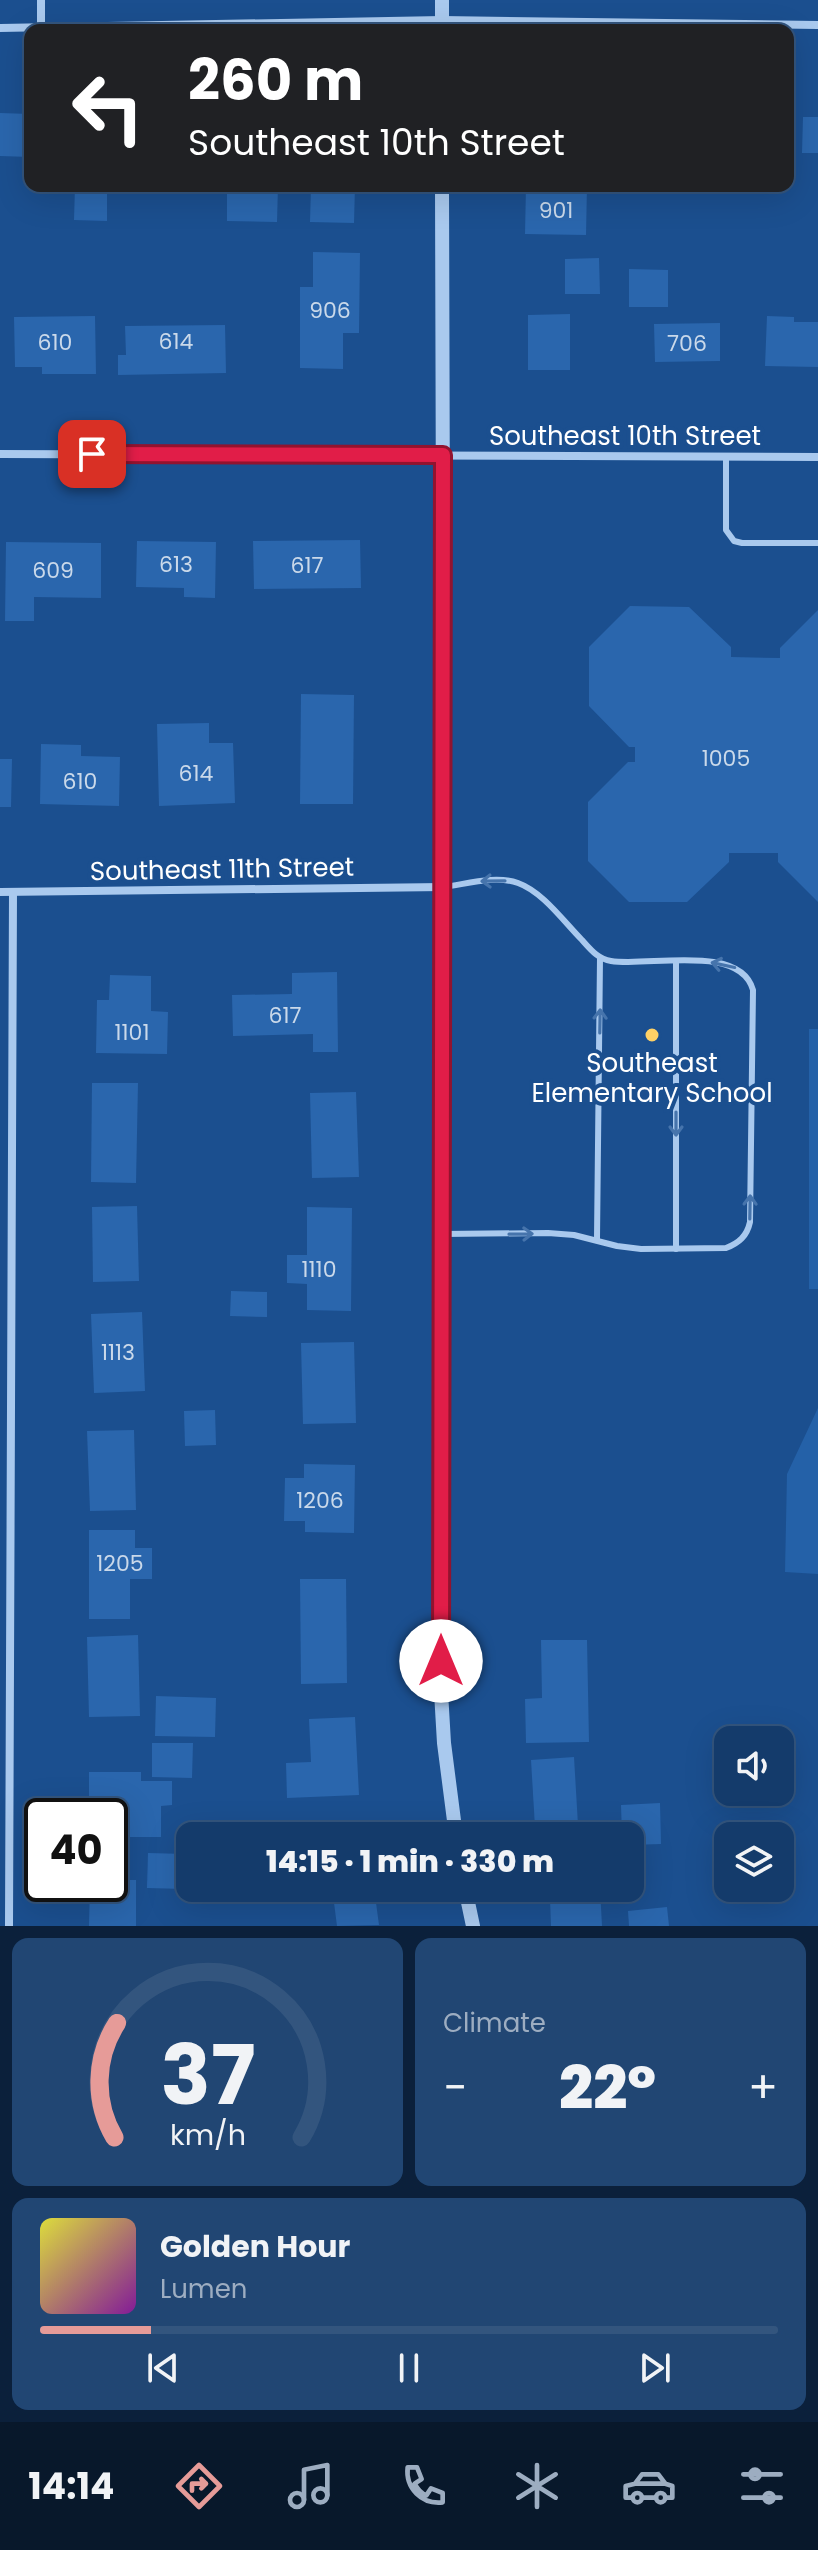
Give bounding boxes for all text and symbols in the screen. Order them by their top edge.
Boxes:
text: 260 m [188,41,363,120]
icon: left [56,56,160,160]
text: Southeast 10th Street [188,117,565,168]
house number: 901 [539,195,573,226]
house number: 906 [309,295,351,326]
house number: 614 [159,326,194,357]
house number: 610 [38,327,72,358]
house number: 706 [667,328,707,359]
street label: Southeast 10th Street [489,418,761,454]
pin [58,420,126,488]
icon: arrive [70,432,114,476]
house number: 613 [159,549,193,580]
house number: 617 [290,550,324,581]
house number: 609 [32,555,74,586]
house number: 1005 [702,743,750,774]
house number: 614 [179,758,214,789]
house number: 610 [63,766,97,797]
street label: Southeast 11th Street [90,849,354,889]
one-way arrow [480,874,507,889]
one-way arrow [710,957,736,972]
house number: 617 [268,1000,302,1031]
one-way arrow [592,1008,607,1035]
house number: 1101 [115,1017,149,1048]
marker: Southeast Elementary School [643,1026,661,1044]
place label: Southeast Elementary School [531,1045,773,1111]
one-way arrow [668,1110,684,1137]
one-way arrow [742,1194,758,1221]
one-way arrow [507,1226,534,1241]
house number: 1110 [302,1254,336,1285]
house number: 1113 [101,1337,135,1368]
house number: 1206 [296,1485,344,1516]
house number: 1205 [96,1548,144,1579]
position arrow [399,1619,483,1703]
map controls [714,1726,794,1902]
button: sound [714,1726,794,1806]
speed limit sign: 40 [24,1798,128,1902]
button: layers [714,1822,794,1902]
text: 14:15 · 1 min · 330 m [266,1840,554,1883]
text: Climate [443,2005,546,2041]
text: 37 [160,2017,255,2133]
text: 22° [559,2046,656,2130]
text: − [443,2057,467,2118]
text: + [748,2057,778,2118]
text: km/h [169,2115,246,2155]
text: Golden Hour [160,2225,350,2268]
text: Lumen [160,2271,247,2307]
icon: previous [141,2346,185,2390]
icon: pause [387,2346,431,2390]
icon: next [633,2346,677,2390]
icon: directions [171,2458,227,2514]
icon: music [283,2458,339,2514]
icon: phone [396,2458,452,2514]
icon: climate [509,2458,565,2514]
icon: car [621,2458,677,2514]
icon: filters [734,2458,790,2514]
text: 14:14 [28,2461,114,2512]

